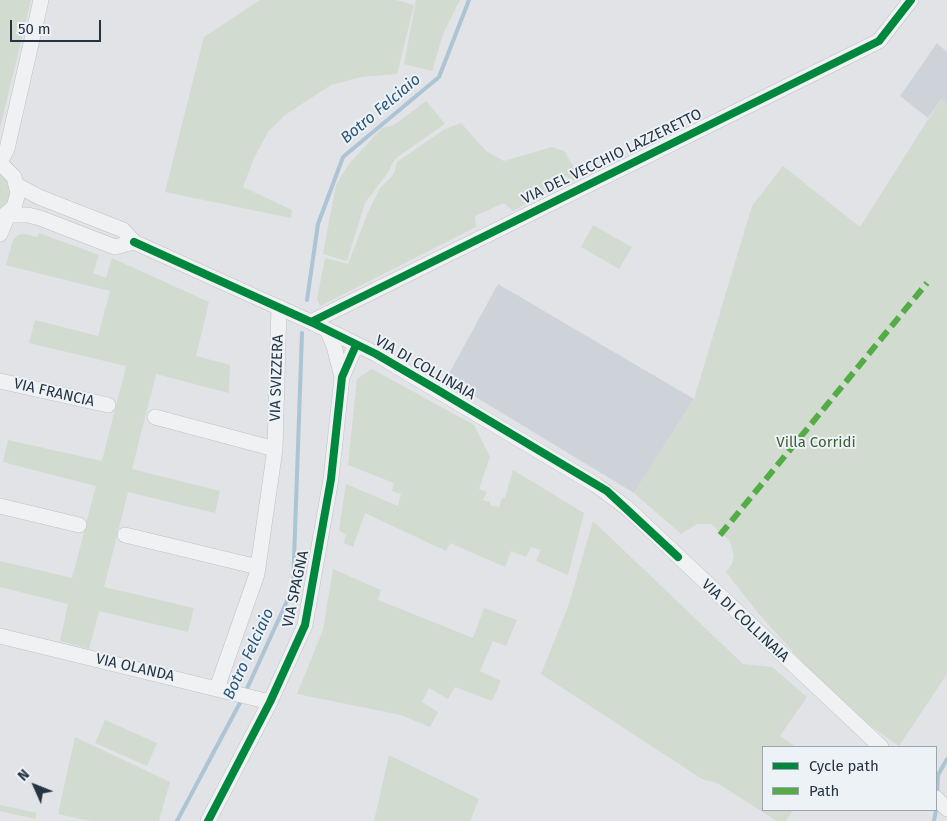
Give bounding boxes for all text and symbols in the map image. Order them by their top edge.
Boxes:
scale bar [12,10,104,42]
text: 50 m [18,20,51,38]
water label: Botro Felciaio [337,70,425,148]
street label: VIA DEL VECCHIO LAZZERETTO [519,105,705,209]
street label: VIA DI COLLINAIA [372,332,478,404]
street label: VIA SVIZZERA [266,334,288,422]
street label: VIA FRANCIA [12,375,96,411]
park label: Villa Corridi [776,434,856,452]
street label: VIA SPAGNA [279,549,313,629]
street label: VIA DI COLLINAIA [698,576,792,666]
water label: Botro Felciaio [220,605,278,703]
street label: VIA OLANDA [94,650,176,686]
legend [762,746,937,811]
text: Cycle path [809,757,879,775]
north arrow [10,761,60,811]
text: N [15,766,33,784]
text: Path [809,782,839,800]

